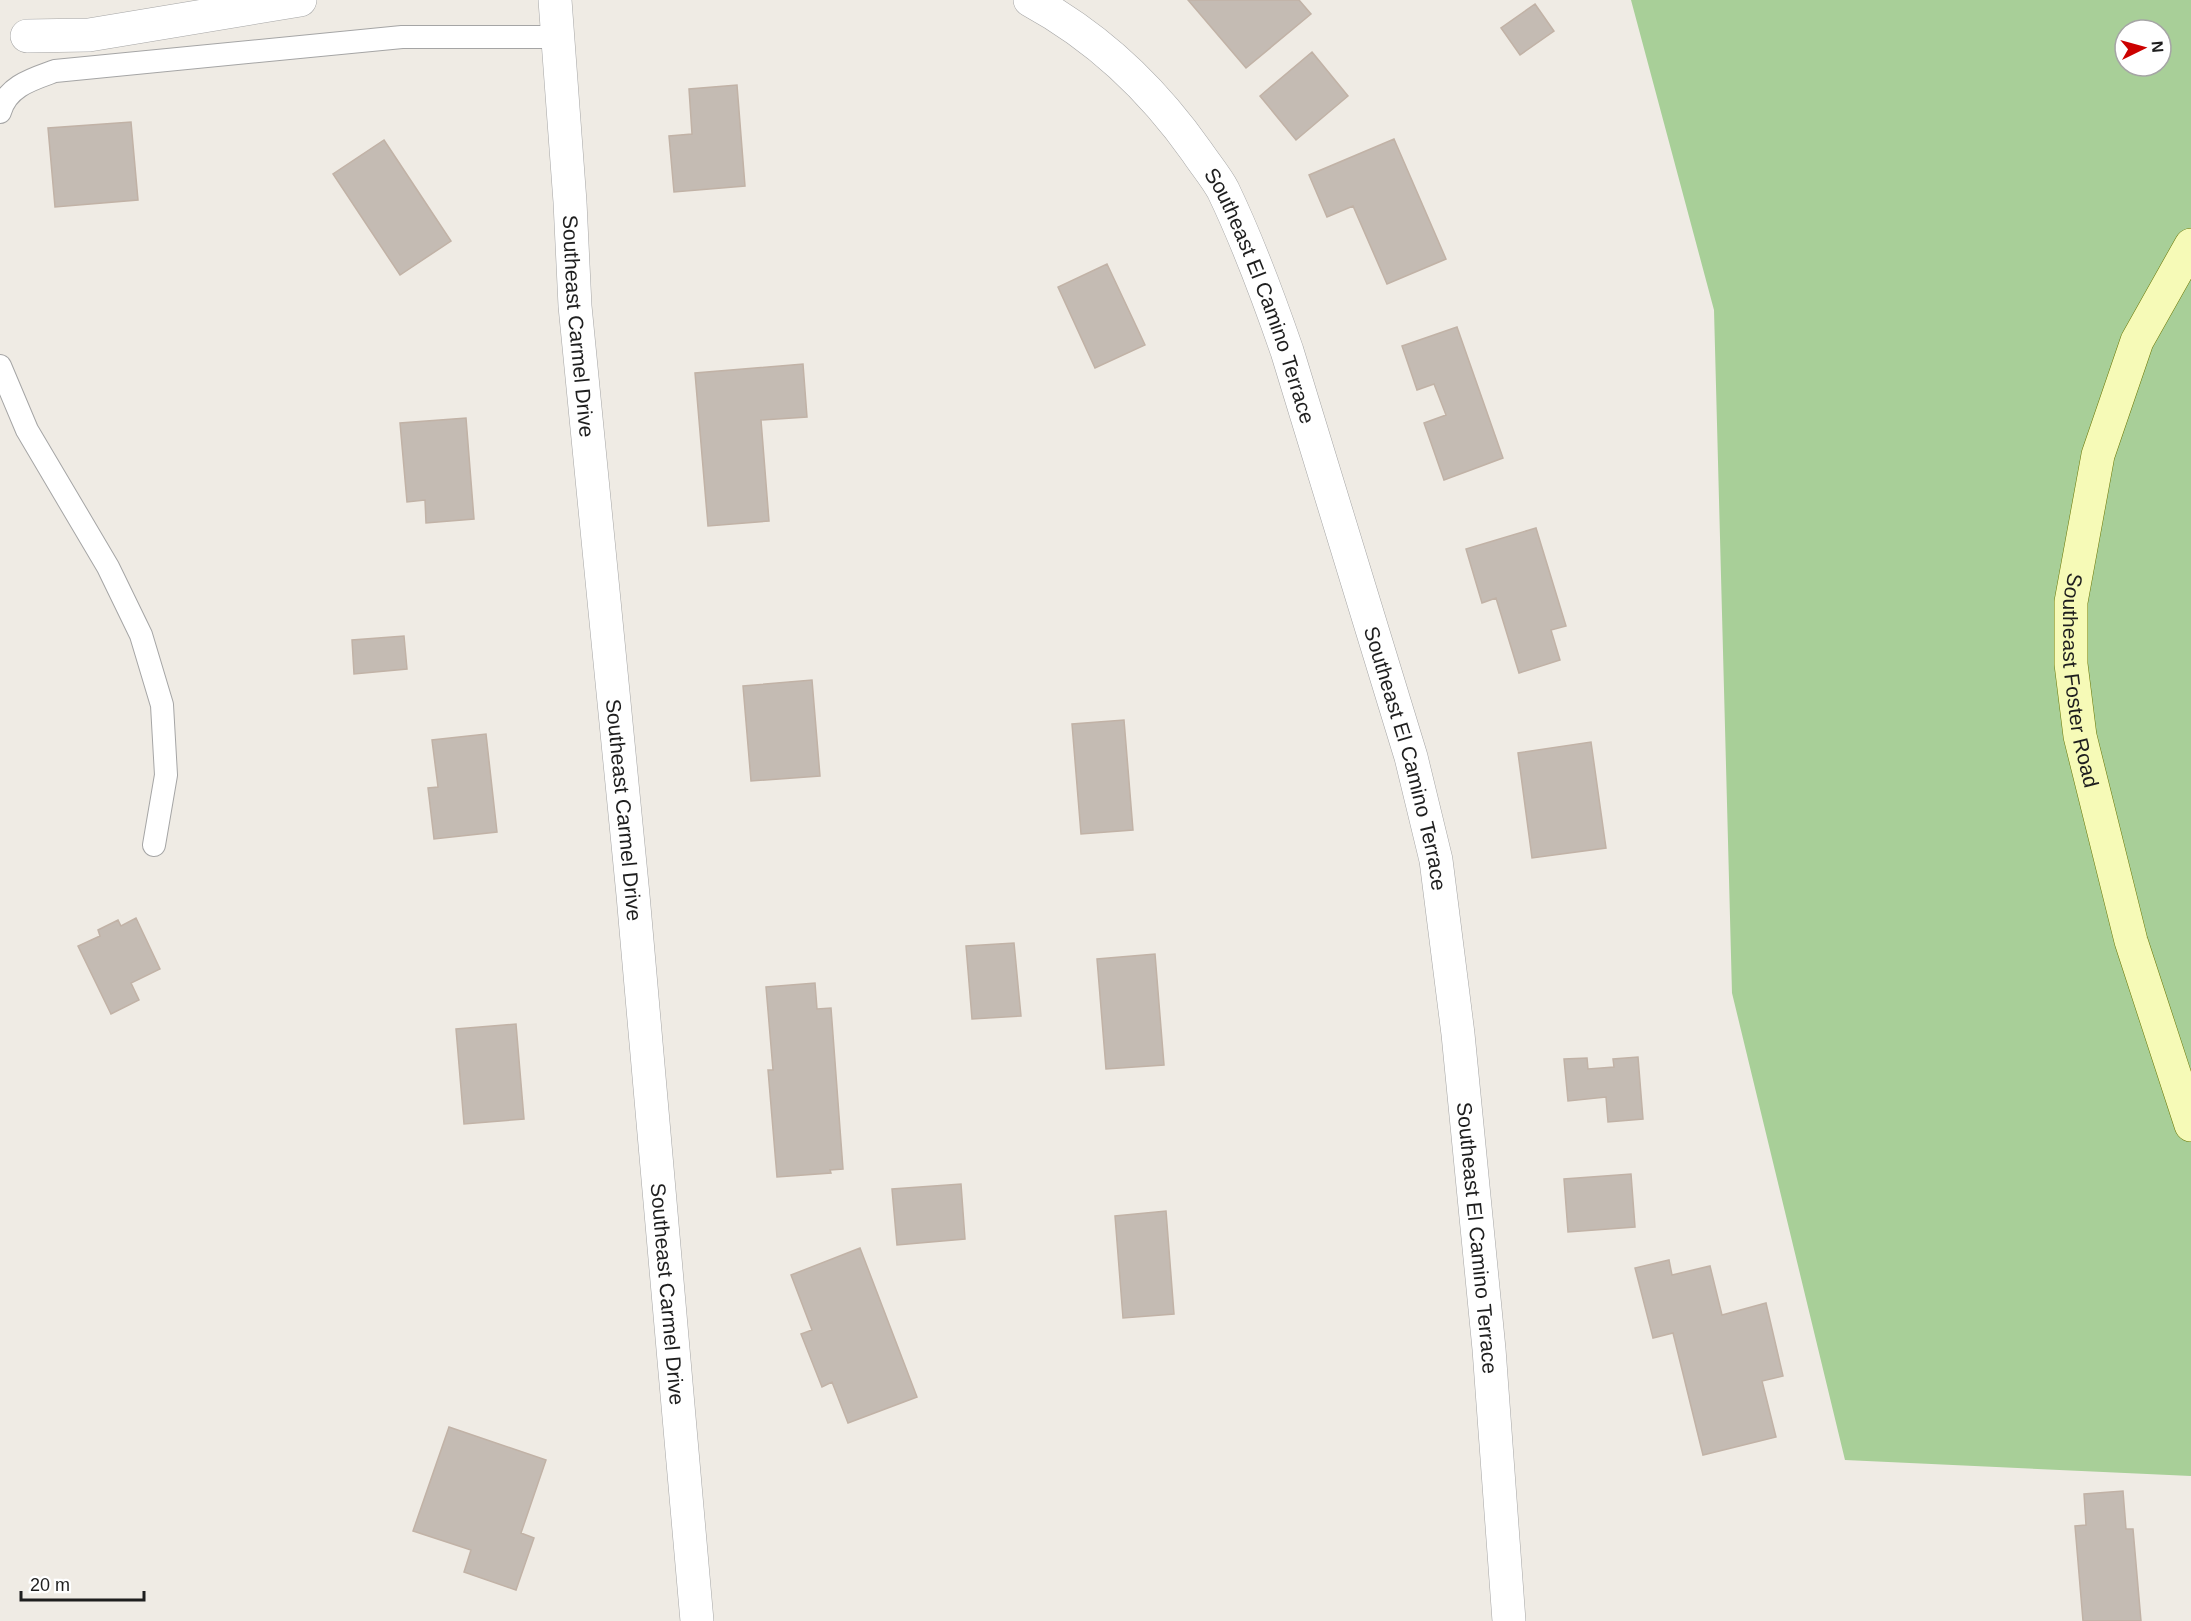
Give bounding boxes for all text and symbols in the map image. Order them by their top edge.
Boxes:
north arrow [2113,18,2173,78]
text: N [2148,40,2166,53]
street label: Southeast El Camino Terrace [1200,163,1320,426]
street label: Southeast Carmel Drive [559,214,599,438]
street label: Southeast Foster Road [2059,571,2104,790]
street label: Southeast El Camino Terrace [1360,623,1451,892]
street label: Southeast Carmel Drive [602,698,647,922]
street label: Southeast El Camino Terrace [1453,1101,1502,1375]
street label: Southeast Carmel Drive [647,1182,689,1406]
scale bar [21,1564,144,1602]
text: 20 m [30,1575,70,1595]

